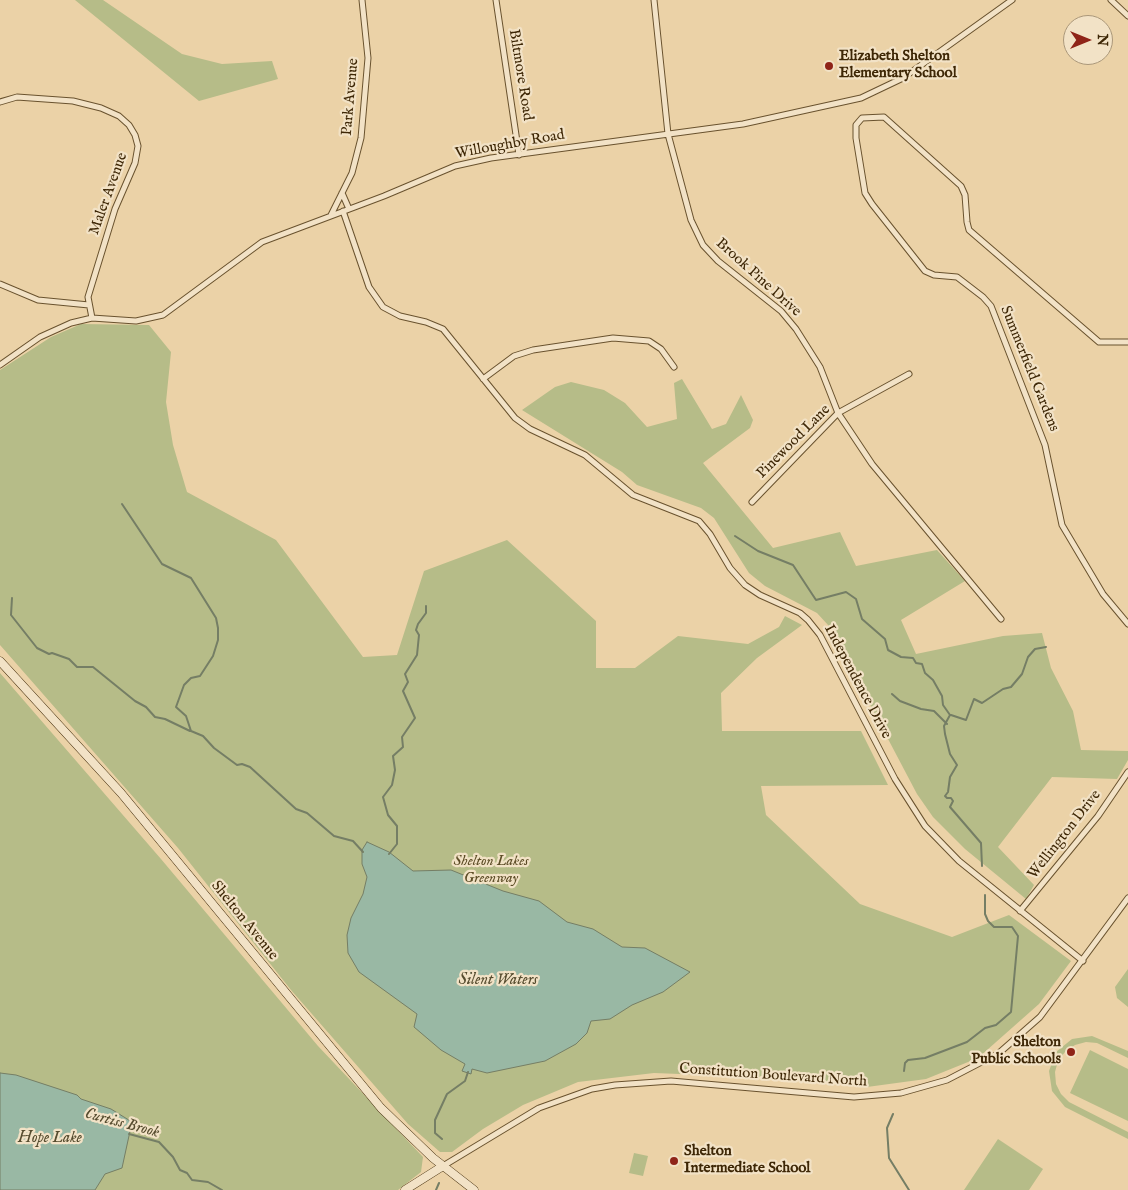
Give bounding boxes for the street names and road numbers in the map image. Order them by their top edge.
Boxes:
street label: Biltmore Road [504,28,536,122]
street label: Park Avenue [339,58,363,136]
street label: Willoughby Road [454,127,566,163]
street label: Maler Avenue [86,150,132,238]
street label: Brook Pine Drive [712,235,804,321]
street label: Summerfield Gardens [996,304,1062,434]
street label: Pinewood Lane [753,401,835,483]
street label: Independence Drive [819,622,895,742]
street label: Wellington Drive [1025,787,1105,883]
street label: Shelton Avenue [207,878,281,964]
street label: Constitution Boulevard North [678,1060,868,1092]

